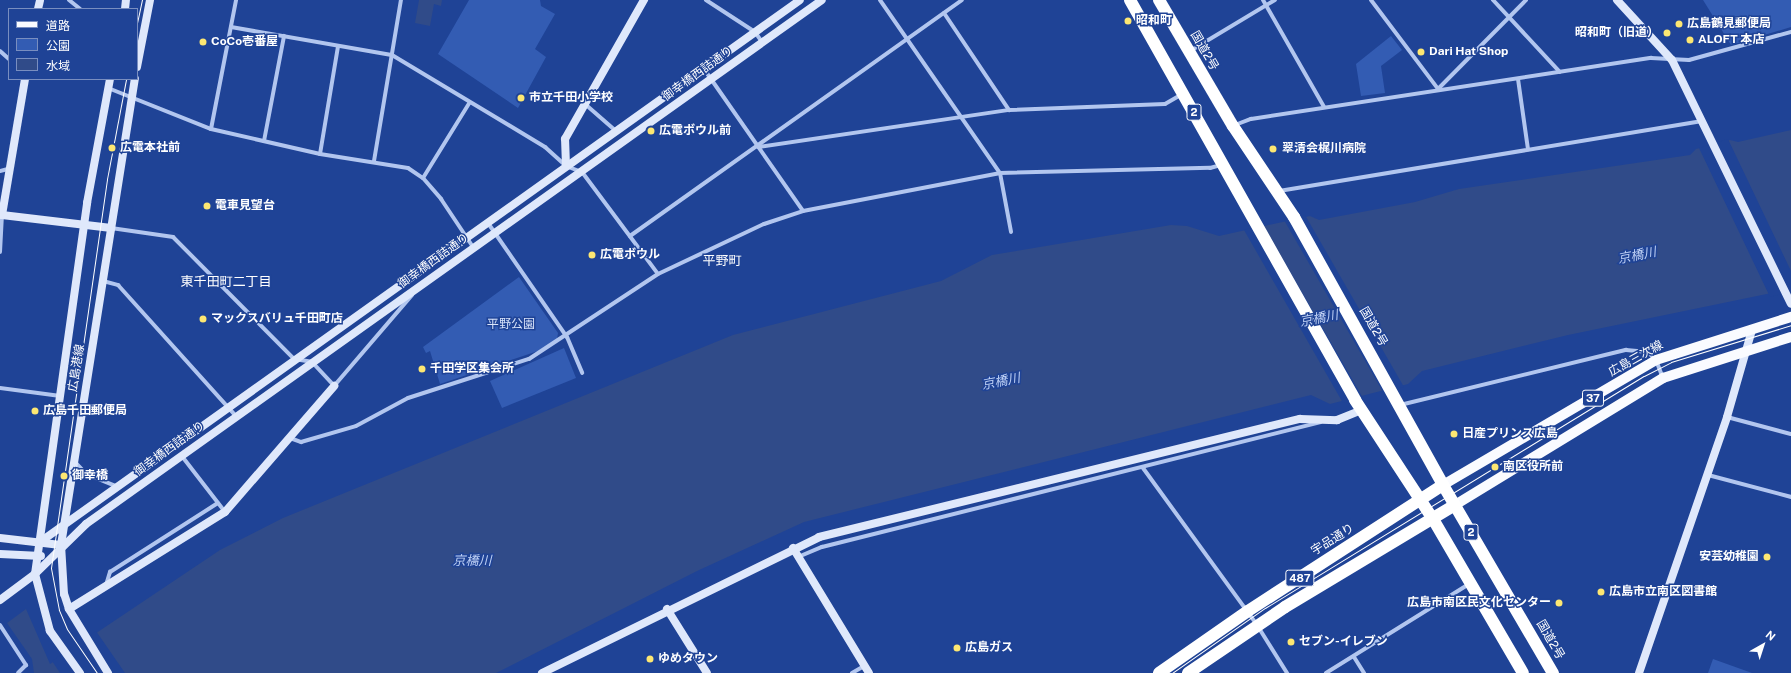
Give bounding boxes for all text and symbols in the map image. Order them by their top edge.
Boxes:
legend [8,8,138,80]
place label: 昭和町 [1136,14,1172,28]
marker: 昭和町 [1123,16,1133,26]
place label: 広島鶴見郵便局 [1687,17,1771,31]
text: 道路 [46,19,70,33]
marker: 広島鶴見郵便局 [1674,19,1684,29]
place label: 昭和町（旧道） [1575,26,1659,40]
marker: 昭和町（旧道） [1662,28,1672,38]
street label: 国道2号 [1187,29,1221,73]
place label: ALOFT 本店 [1698,33,1764,47]
place label: CoCo壱番屋 [211,35,278,49]
marker: ALOFT 本店 [1685,35,1695,45]
marker: CoCo壱番屋 [198,37,208,47]
text: 公園 [46,39,70,53]
street label: 御幸橋西詰通り [660,43,736,105]
place label: Dari Hat Shop [1429,45,1508,59]
marker: Dari Hat Shop [1416,47,1426,57]
text: 水域 [46,59,70,73]
place label: 市立千田小学校 [529,91,613,105]
marker: 市立千田小学校 [516,93,526,103]
road number: 2 [1186,103,1202,121]
place label: 広電ボウル前 [659,124,731,138]
marker: 広電ボウル前 [646,126,656,136]
place label: 広電本社前 [120,141,180,155]
place label: 翠清会梶川病院 [1282,142,1366,156]
marker: 広電本社前 [107,143,117,153]
marker: 翠清会梶川病院 [1267,143,1279,155]
place label: 電車見望台 [215,199,275,213]
marker: 電車見望台 [202,201,212,211]
street label: 御幸橋西詰通り [396,230,472,292]
water label: 京橋川 [1616,245,1658,267]
place label: 広電ボウル [600,248,660,262]
marker: 広電ボウル [587,250,597,260]
district label: 平野町 [703,253,741,269]
district label: 東千田町二丁目 [181,274,271,290]
street label: 国道2号 [1356,305,1390,349]
water label: 京橋川 [1298,308,1340,330]
place label: マックスバリュ千田町店 [211,312,343,326]
marker: マックスバリュ千田町店 [198,314,208,324]
park label: 平野公園 [487,318,535,332]
street label: 広島三次線 [1606,338,1666,380]
street label: 広島港線 [66,343,88,393]
place label: 千田学区集会所 [430,362,514,376]
marker: 千田学区集会所 [417,364,427,374]
water label: 京橋川 [980,371,1022,393]
road number: 37 [1581,389,1605,407]
place label: 広島千田郵便局 [43,404,127,418]
marker: 広島千田郵便局 [30,406,40,416]
street label: 御幸橋西詰通り [132,418,208,480]
place label: 日産プリンス広島 [1462,427,1558,441]
marker: 日産プリンス広島 [1449,429,1459,439]
place label: 南区役所前 [1503,460,1563,474]
marker: 南区役所前 [1490,462,1500,472]
place label: 御幸橋 [72,469,108,483]
marker: 御幸橋 [59,471,69,481]
street label: 宇品通り [1309,521,1357,559]
road number: 2 [1463,523,1479,541]
place label: 安芸幼稚園 [1699,550,1759,564]
marker: 安芸幼稚園 [1762,552,1772,562]
water label: 京橋川 [453,553,491,569]
road number: 487 [1285,569,1315,587]
place label: 広島市立南区図書館 [1609,585,1717,599]
marker: 広島市立南区図書館 [1596,587,1606,597]
place label: 広島市南区民文化センター [1407,596,1551,610]
marker: 広島市南区民文化センター [1554,598,1564,608]
street label: 国道2号 [1533,618,1567,662]
north arrow [1743,625,1783,665]
text: N [1763,628,1778,643]
place label: セブン-イレブン [1299,635,1388,649]
marker: セブン-イレブン [1286,637,1296,647]
place label: 広島ガス [965,641,1013,655]
marker: 広島ガス [952,643,962,653]
place label: ゆめタウン [658,652,718,666]
marker: ゆめタウン [645,654,655,664]

